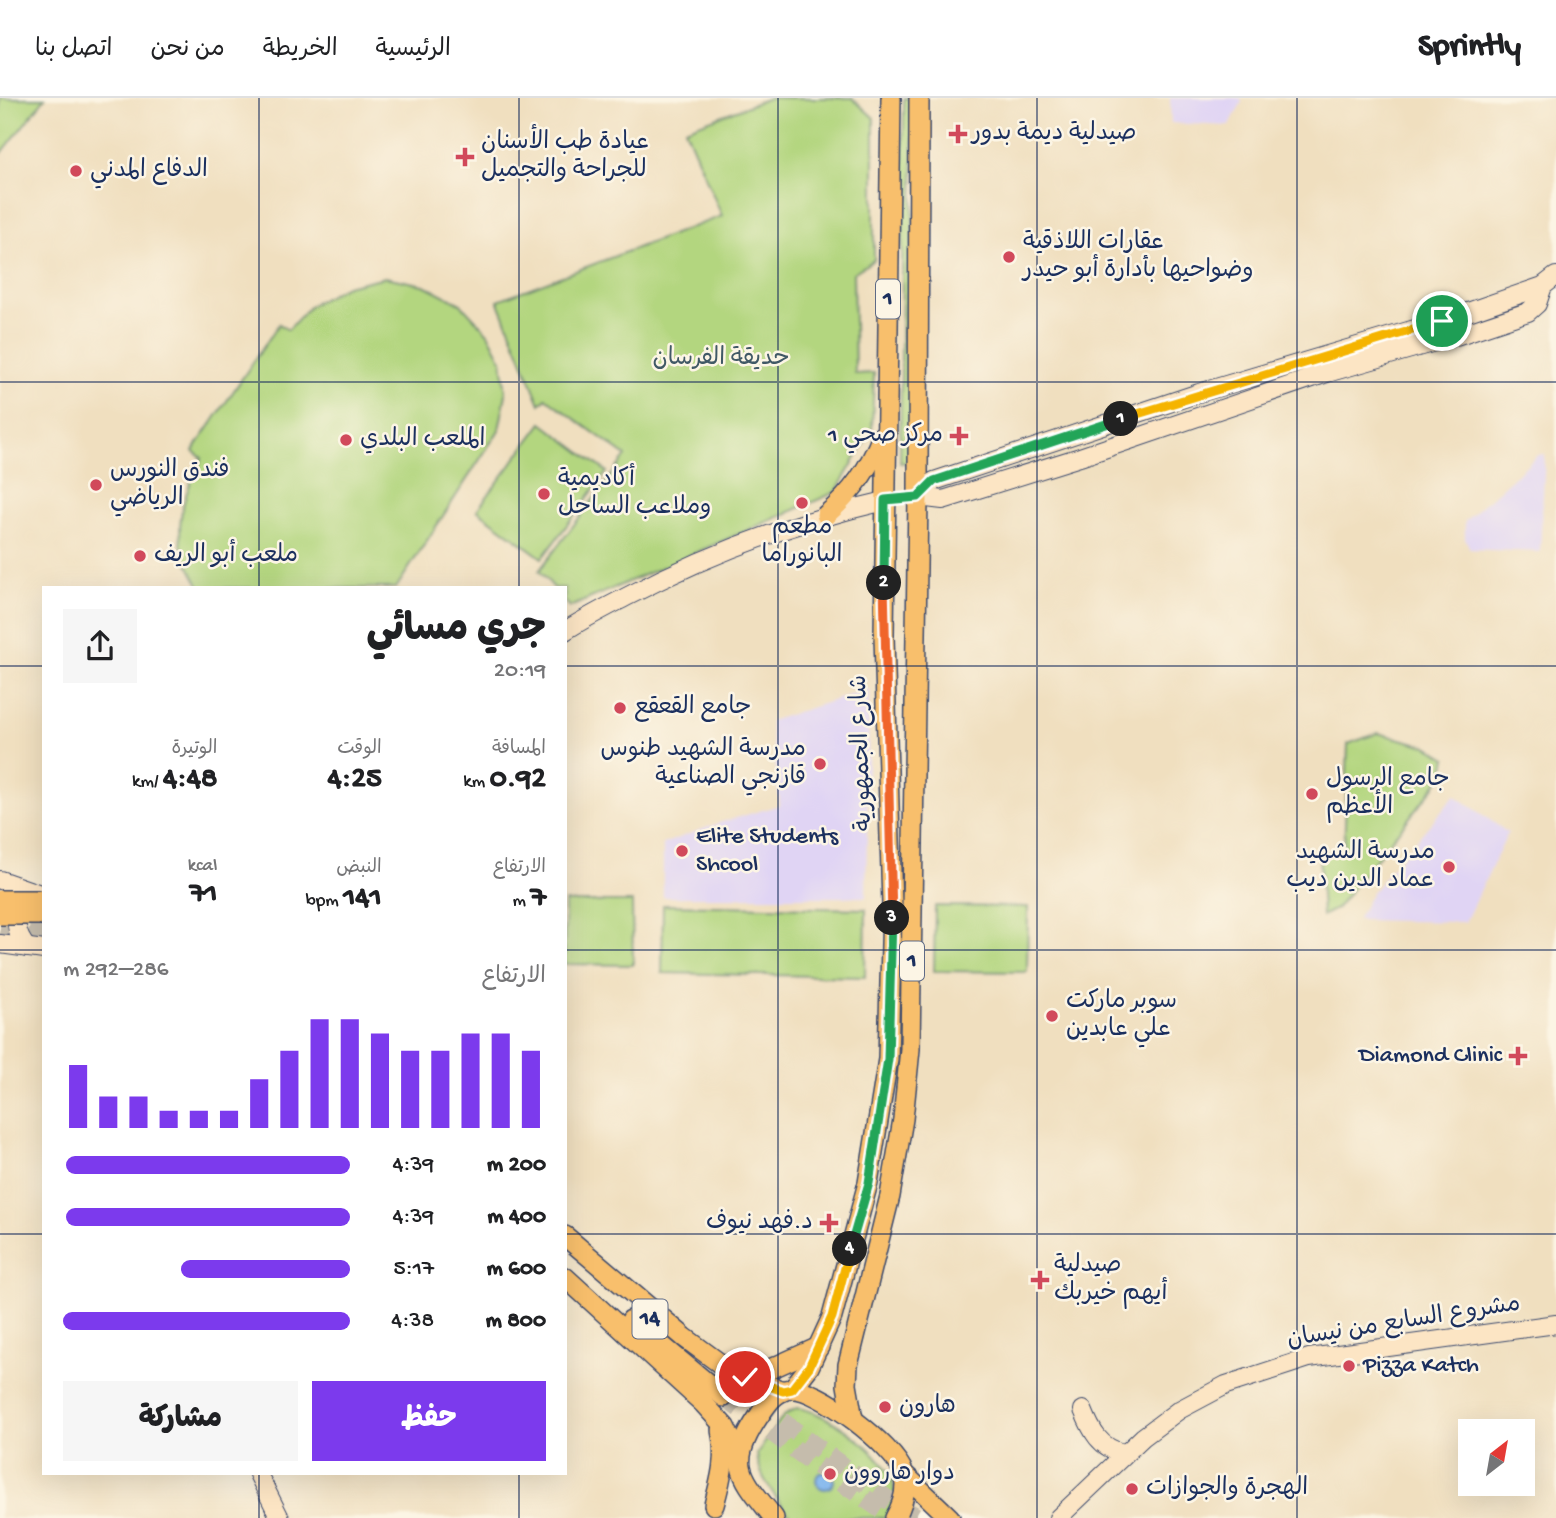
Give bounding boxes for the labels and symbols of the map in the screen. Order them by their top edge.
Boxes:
place label: صيدلية ديمة بدور [970,120,1137,149]
place label: عيادة طب الأسنان للجراحة والتجميل [481,123,649,186]
marker: صيدلية ديمة بدور [950,126,966,142]
marker: عيادة طب الأسنان للجراحة والتجميل [455,147,475,167]
place label: الدفاع المدني [90,157,208,189]
marker: الدفاع المدني [68,163,84,179]
place label: عقارات اللاذقية وضواحيها بأدارة أبو حيدر [1021,229,1254,286]
marker: عقارات اللاذقية وضواحيها بأدارة أبو حيدر [1001,249,1017,265]
road number: 1 [876,280,900,318]
pin [1412,291,1472,351]
park label: حديقة الفرسان [652,345,790,374]
pin: 1 [1104,402,1138,436]
place label: مركز صحي 1 [827,422,943,454]
place label: الملعب البلدي [360,426,486,455]
marker: مركز صحي 1 [949,426,969,446]
marker: الملعب البلدي [338,432,354,448]
place label: فندق النورس الرياضي [110,457,229,517]
place label: أكاديمية وملاعب الساحل [558,462,711,523]
marker: فندق النورس الرياضي [88,477,104,493]
marker: أكاديمية وملاعب الساحل [536,486,552,502]
marker: مطعم البانوراما [794,495,810,511]
place label: مطعم البانوراما [762,514,842,571]
place label: ملعب أبو الريف [154,538,298,571]
marker: ملعب أبو الريف [132,548,148,564]
pin: 2 [866,566,902,601]
street label: شارع الجمهورية [846,674,880,832]
place label: جامع القعقع [634,694,751,723]
marker: جامع القعقع [612,700,628,716]
place label: مدرسة الشهيد طنوس قازنجي الصناعية [600,736,806,796]
marker: مدرسة الشهيد طنوس قازنجي الصناعية [812,756,828,772]
place label: جامع الرسول الأعظم [1326,766,1450,823]
marker: جامع الرسول الأعظم [1304,786,1320,802]
place label: Elite Students Shcool [696,823,839,880]
place label: مدرسة الشهيد عماد الدين ديب [1286,839,1435,896]
marker: Elite Students Shcool [674,843,690,859]
marker: مدرسة الشهيد عماد الدين ديب [1441,859,1457,875]
pin: 3 [874,900,910,936]
road number: 1 [900,942,924,981]
place label: سوبر ماركت علي عابدين [1066,988,1177,1048]
marker: سوبر ماركت علي عابدين [1044,1008,1060,1024]
place label: Diamond Clinic [1357,1042,1503,1071]
marker: Diamond Clinic [1508,1046,1528,1066]
place label: د.فهد نيوف [706,1209,813,1238]
marker: د.فهد نيوف [819,1213,839,1233]
pin: 4 [832,1232,868,1266]
place label: صيدلية أيهم خيربك [1054,1252,1167,1309]
marker: صيدلية أيهم خيربك [1032,1272,1048,1288]
street label: مشروع السابع من نيسان [1285,1290,1523,1356]
road number: 14 [632,1300,668,1338]
pin [715,1347,775,1407]
place label: Pizza Katch [1362,1352,1479,1381]
marker: Pizza Katch [1341,1358,1357,1374]
place label: هارون [899,1393,956,1422]
marker: هارون [877,1399,893,1415]
north arrow [1458,1419,1535,1496]
place label: دوار هاروون [844,1460,955,1489]
marker: دوار هاروون [822,1466,838,1482]
place label: الهجرة والجوازات [1146,1475,1308,1504]
marker: الهجرة والجوازات [1124,1481,1140,1497]

